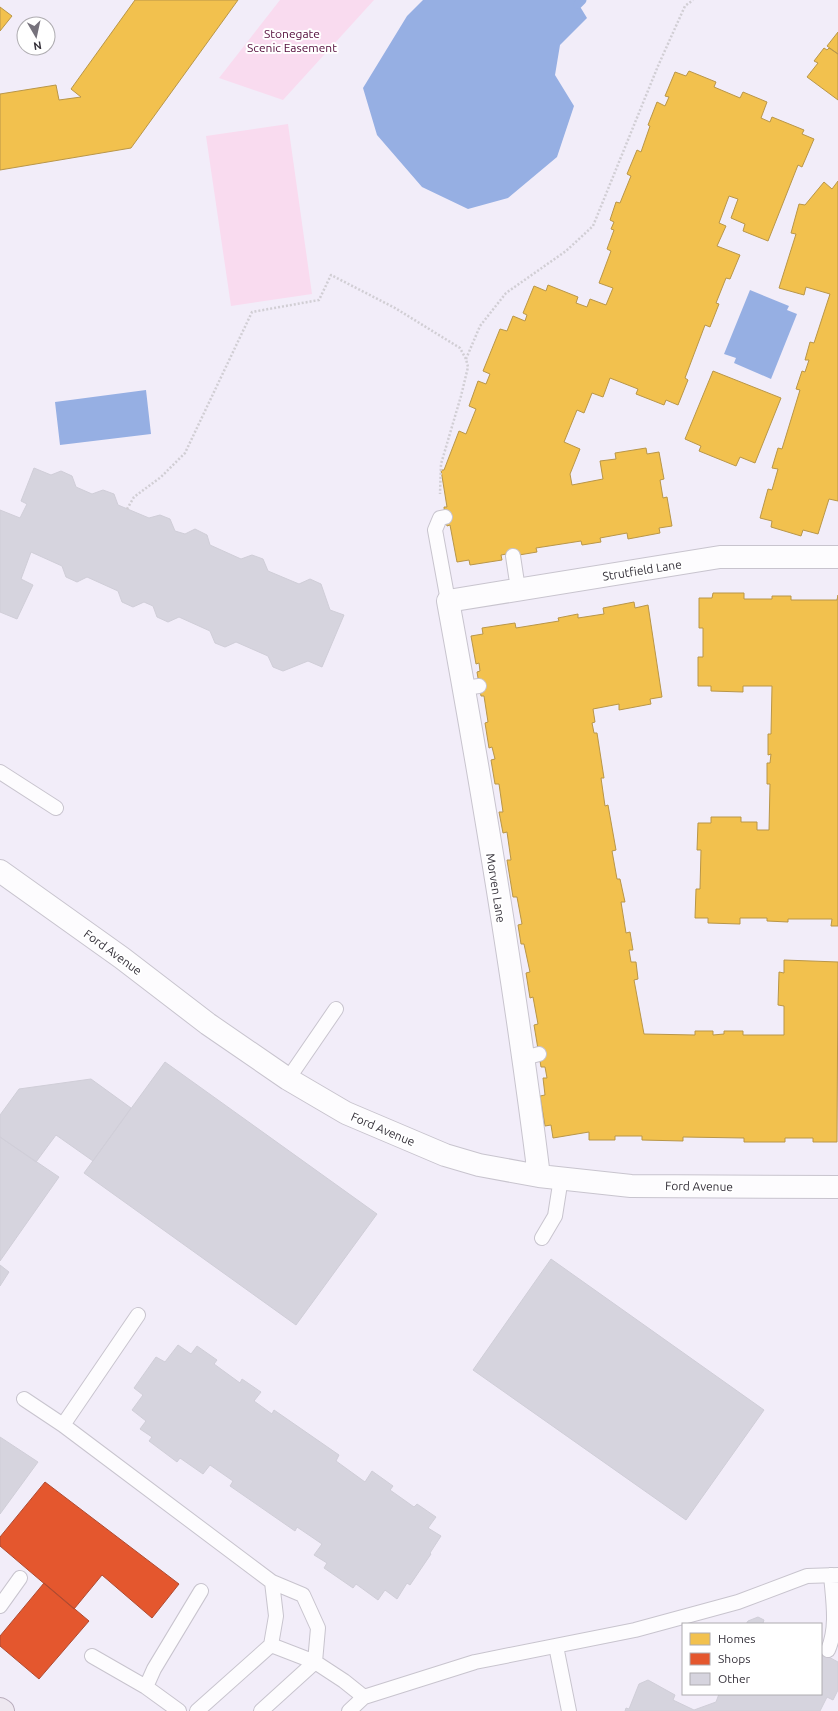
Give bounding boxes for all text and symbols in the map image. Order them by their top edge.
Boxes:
north arrow [16,16,56,56]
park label: Stonegate Scenic Easement [247,27,337,54]
text: N [33,39,43,52]
street label: Strutfield Lane [602,557,682,583]
street label: Morven Lane [484,852,508,924]
street label: Ford Avenue [82,927,144,977]
street label: Ford Avenue [349,1110,417,1148]
street label: Ford Avenue [665,1179,733,1193]
legend [682,1623,822,1695]
text: Homes [718,1632,756,1645]
text: Shops [718,1652,750,1665]
text: Other [718,1672,751,1685]

